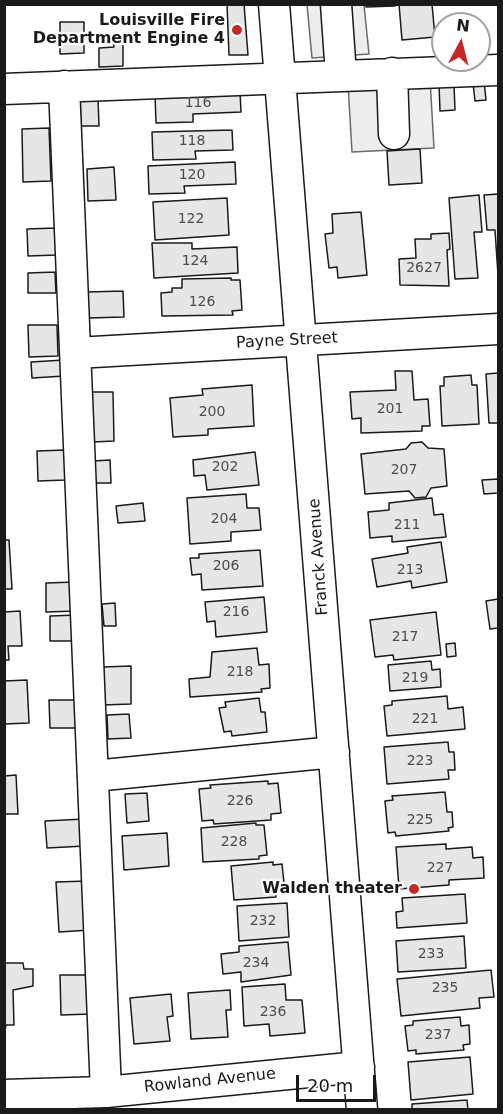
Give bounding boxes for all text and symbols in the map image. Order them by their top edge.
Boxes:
place label: Louisville Fire Department Engine 4 [33,11,225,49]
north arrow [431,12,491,72]
text: N [455,15,471,36]
marker: Louisville Fire Department Engine 4 [230,23,244,37]
house number: 116 [185,95,211,111]
house number: 118 [179,133,205,149]
house number: 120 [179,167,205,183]
house number: 122 [178,211,204,227]
house number: 124 [182,253,208,269]
house number: 2627 [406,260,442,276]
house number: 126 [189,294,215,310]
street label: Payne Street [236,329,338,353]
house number: 201 [377,401,403,417]
house number: 200 [199,404,225,420]
house number: 202 [212,459,238,475]
house number: 207 [391,462,417,478]
street label: Franck Avenue [305,498,333,616]
house number: 204 [211,511,237,527]
house number: 211 [394,517,420,533]
house number: 206 [213,558,239,574]
house number: 213 [397,562,423,578]
house number: 216 [223,604,249,620]
house number: 217 [392,629,418,645]
house number: 218 [227,664,253,680]
house number: 219 [402,670,428,686]
house number: 221 [412,711,438,727]
house number: 223 [407,753,433,769]
house number: 226 [227,793,253,809]
house number: 225 [407,812,433,828]
house number: 228 [221,834,247,850]
house number: 227 [427,860,453,876]
place label: Walden theater [262,879,402,899]
marker: Walden theater [407,882,421,896]
house number: 232 [250,913,276,929]
house number: 233 [418,946,444,962]
house number: 234 [243,955,269,971]
house number: 235 [432,980,458,996]
house number: 236 [260,1004,286,1020]
house number: 237 [425,1027,451,1043]
scale bar [299,1063,378,1101]
street label: Rowland Avenue [143,1065,277,1097]
text: 20 m [307,1075,353,1096]

